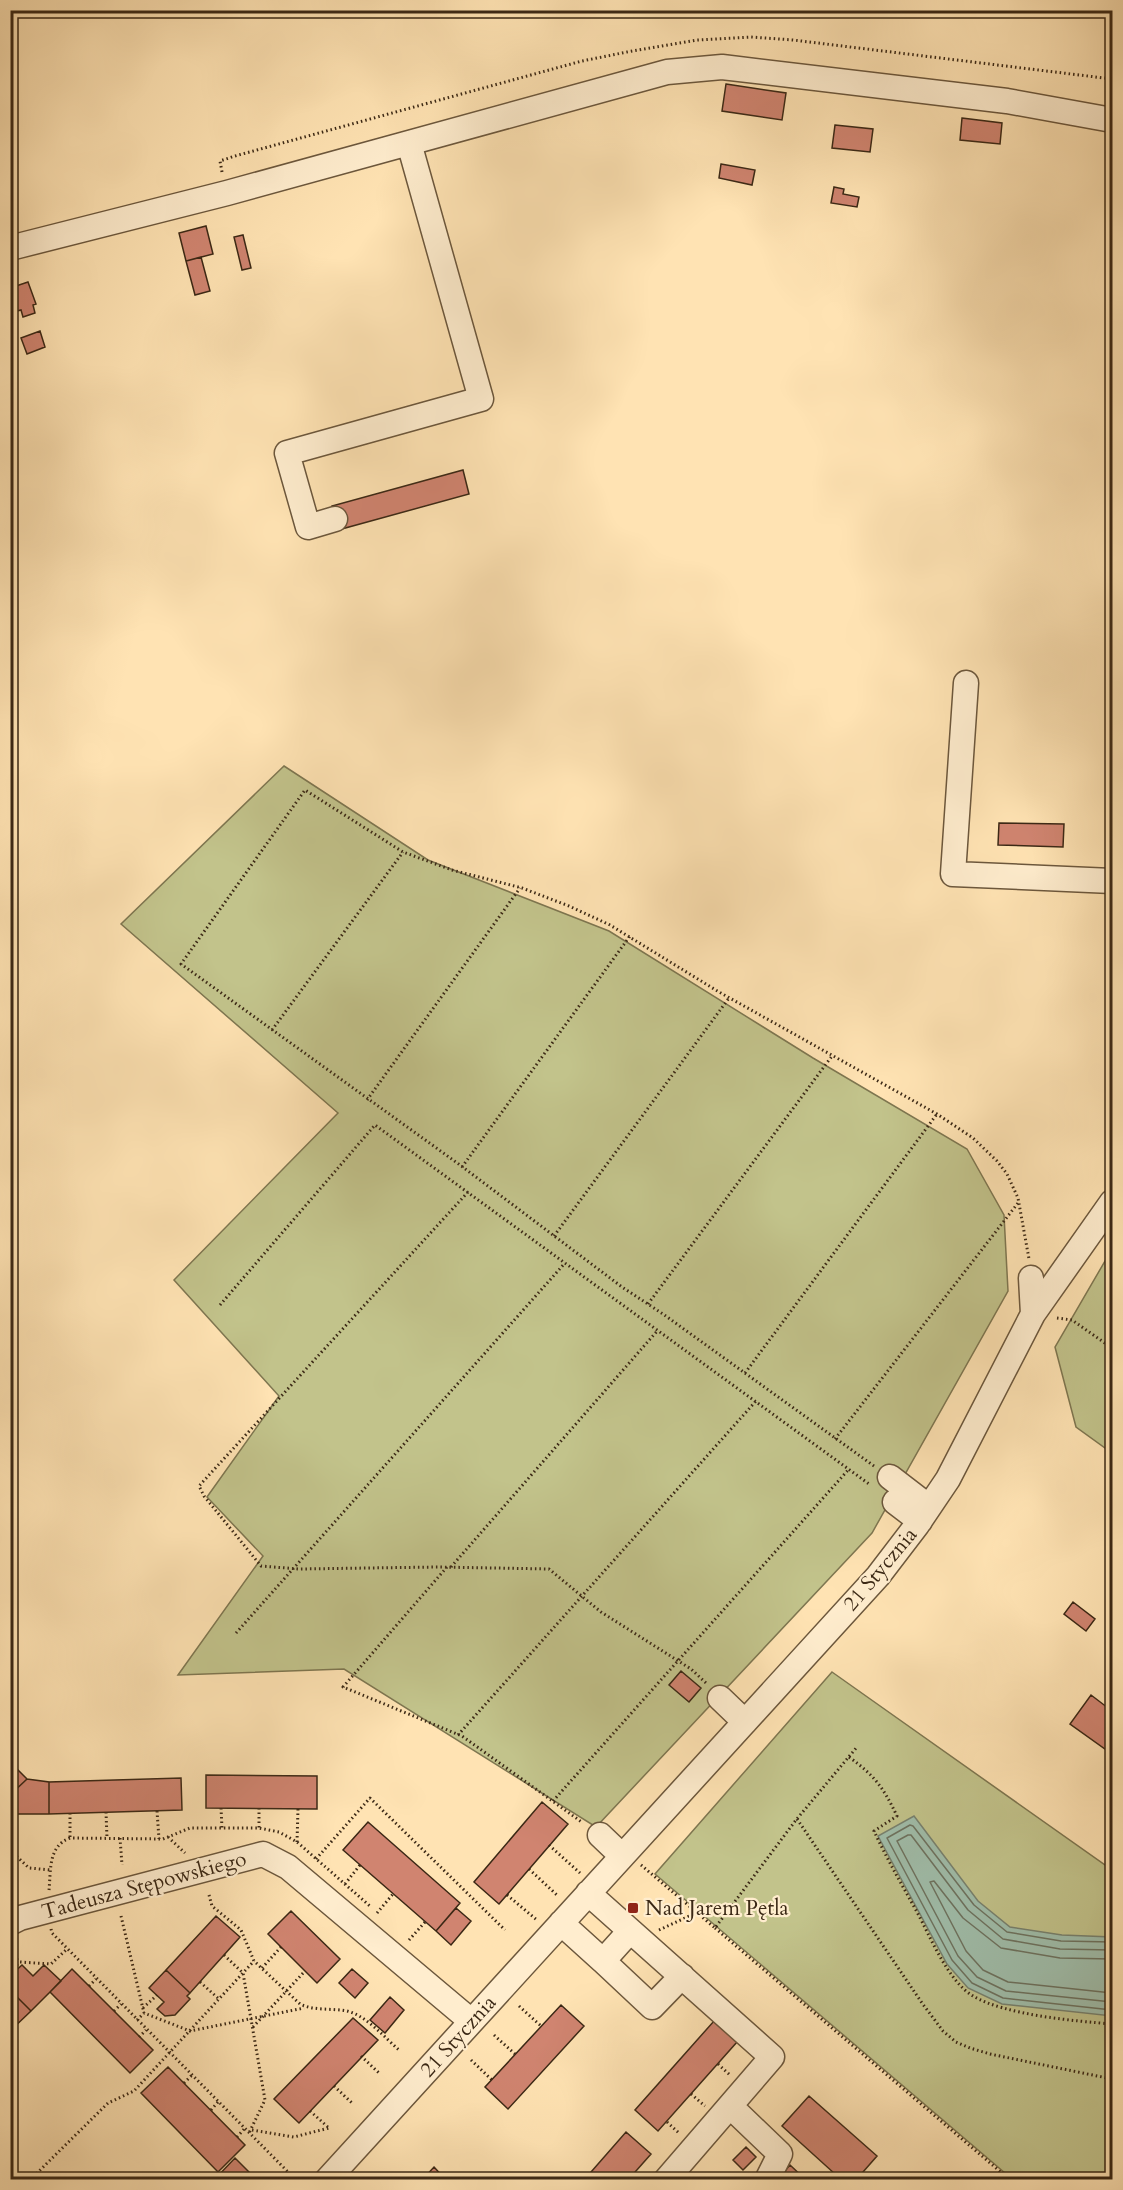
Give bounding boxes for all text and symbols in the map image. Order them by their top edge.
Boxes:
street label: 21 Stycznia [837,1521,924,1617]
street label: Tadeusza Stępowskiego [39,1844,250,1927]
place label: Nad Jarem Pętla [645,1894,789,1923]
marker: Nad Jarem Pętla [626,1901,640,1915]
street label: 21 Stycznia [414,1989,503,2084]

